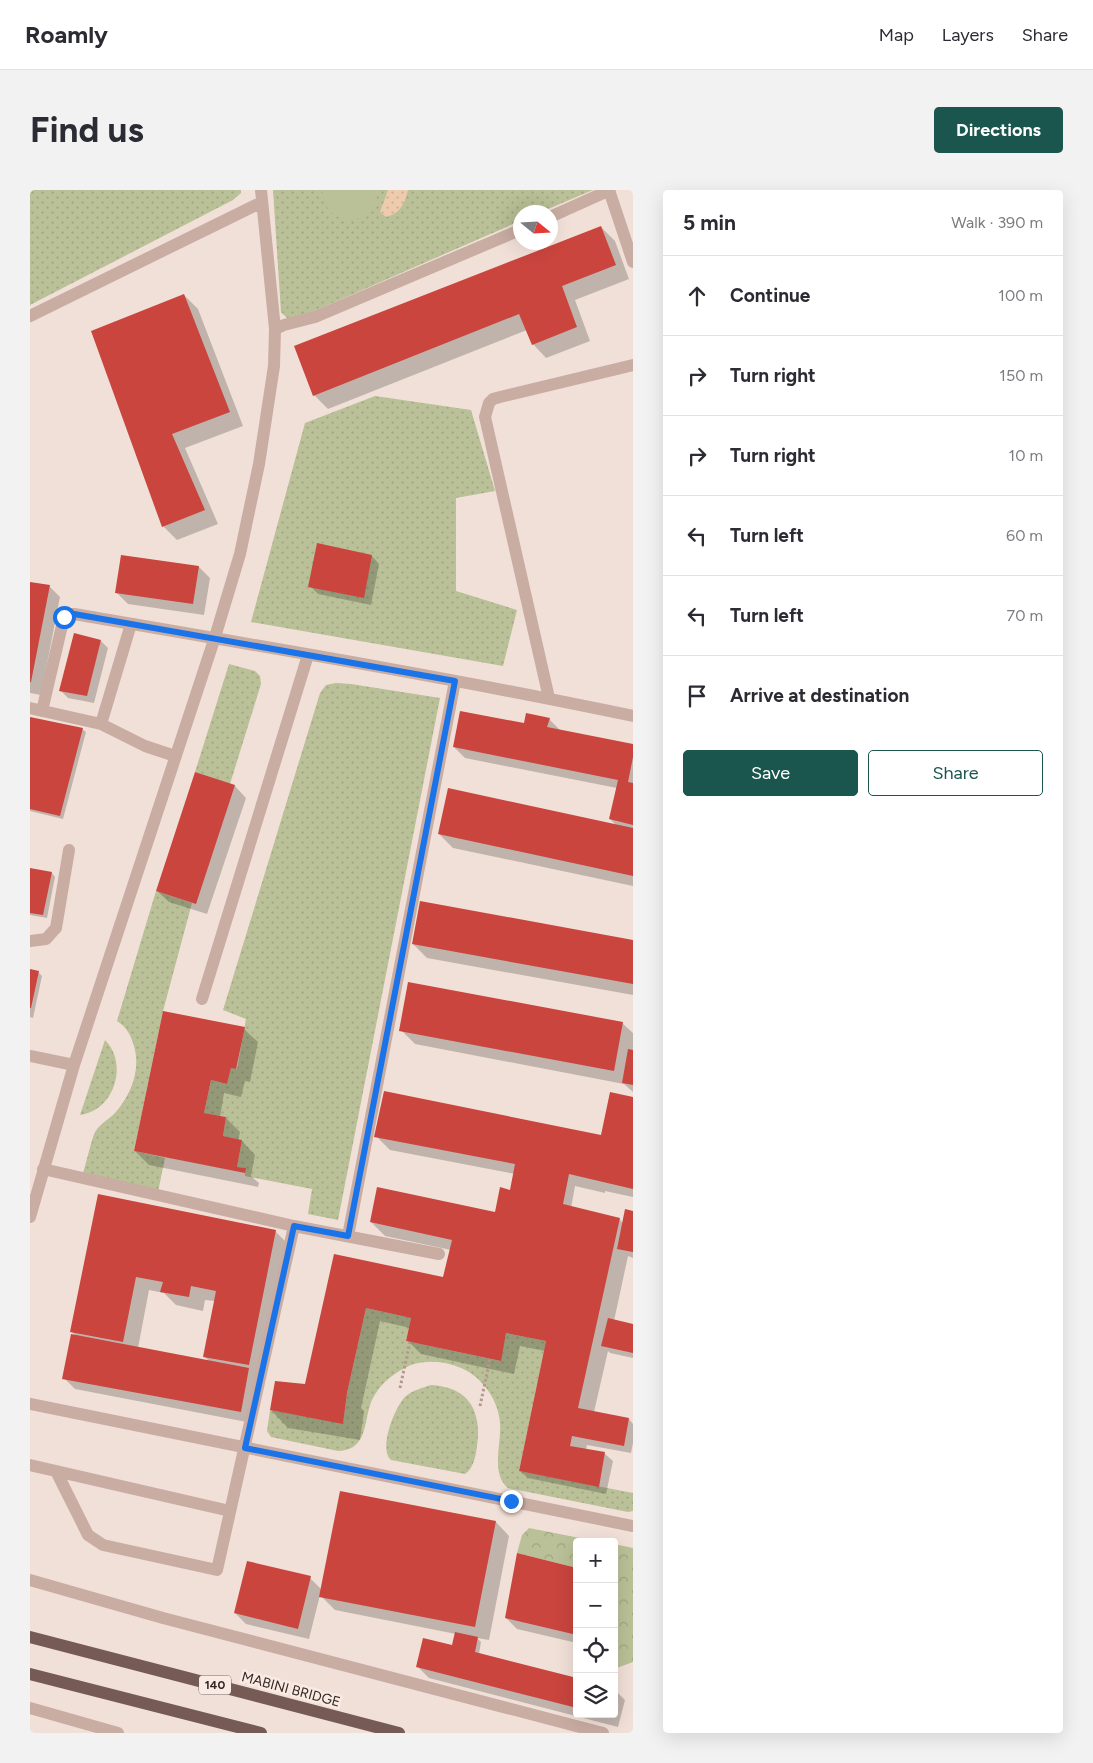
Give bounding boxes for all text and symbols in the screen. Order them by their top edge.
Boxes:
text: Roamly [25,20,108,49]
text: Map [879,24,914,46]
text: Layers [942,24,994,46]
text: Share [1022,24,1068,46]
button: Directions [934,107,1063,153]
text: Find us [30,109,144,151]
north arrow [513,205,558,250]
text: 5 min [683,210,736,235]
text: Walk · 390 m [951,213,1043,232]
icon: ahead [683,282,711,310]
text: Continue [730,284,810,307]
text: 100 m [998,286,1043,305]
icon: right [683,362,711,390]
text: Turn right [730,364,816,387]
text: 150 m [999,366,1043,385]
icon: right [683,442,711,470]
text: Turn right [730,444,816,467]
text: 10 m [1009,446,1043,465]
icon: left [683,522,711,550]
text: Turn left [730,524,804,547]
text: 60 m [1006,526,1043,545]
icon: left [683,602,711,630]
text: Turn left [730,604,804,627]
route start [53,606,76,629]
text: 70 m [1007,606,1043,625]
icon: arrive [683,682,711,710]
text: Arrive at destination [730,684,909,707]
button: Save [683,750,858,796]
button: Share [868,750,1043,796]
route end [500,1490,523,1513]
map controls [573,1538,618,1718]
button: + [573,1538,618,1583]
button: − [573,1583,618,1628]
button: locate [573,1628,618,1673]
street label: MABINI BRIDGE [240,1668,342,1711]
button: layers [573,1673,618,1718]
road number: 140 [199,1676,231,1694]

